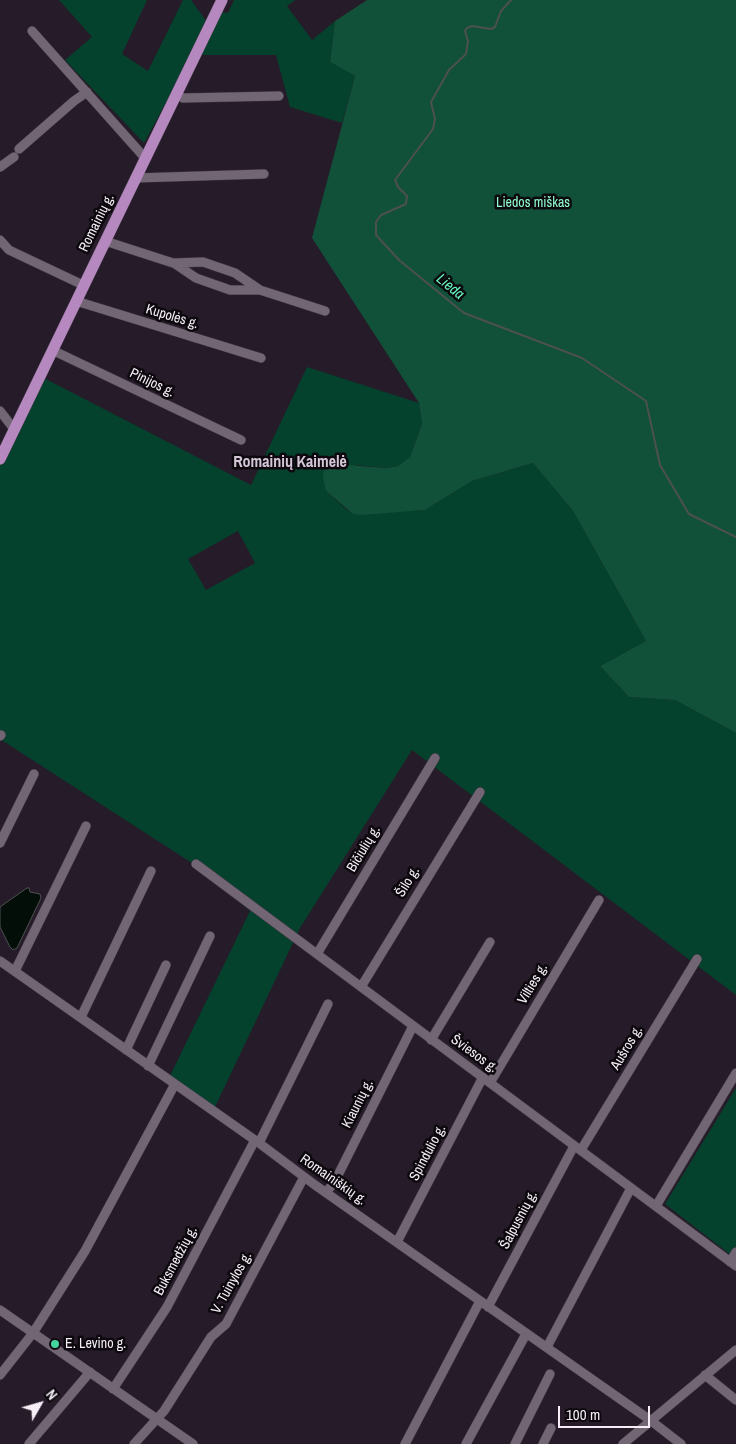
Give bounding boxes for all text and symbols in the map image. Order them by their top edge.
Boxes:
street label: Romainių g. [76,191,118,255]
park label: Liedos miškas [496,195,570,211]
water label: Lieda [432,270,468,304]
street label: Kupolės g. [144,301,200,333]
street label: Pinijos g. [127,365,177,401]
district label: Romainių Kaimelė [233,453,347,473]
street label: Bičiulių g. [344,823,384,875]
street label: Šilo g. [392,864,424,900]
street label: Vilties g. [514,961,552,1007]
street label: Aušros g. [607,1023,647,1073]
street label: Šviesos g. [447,1031,501,1077]
street label: Kiaunių g. [339,1077,377,1131]
street label: Spindulio g. [406,1122,450,1184]
street label: Romainiškių g. [297,1151,369,1209]
street label: Šalpusnių g. [497,1188,541,1252]
street label: Buksmedžių g. [151,1224,201,1298]
street label: V. Tuinylos g. [208,1249,256,1317]
place label: E. Levino g. [65,1336,126,1352]
marker: E. Levino g. [49,1338,61,1350]
north arrow [15,1379,65,1429]
text: N [42,1386,61,1404]
scale bar [561,1396,654,1428]
text: 100 m [566,1404,600,1425]

